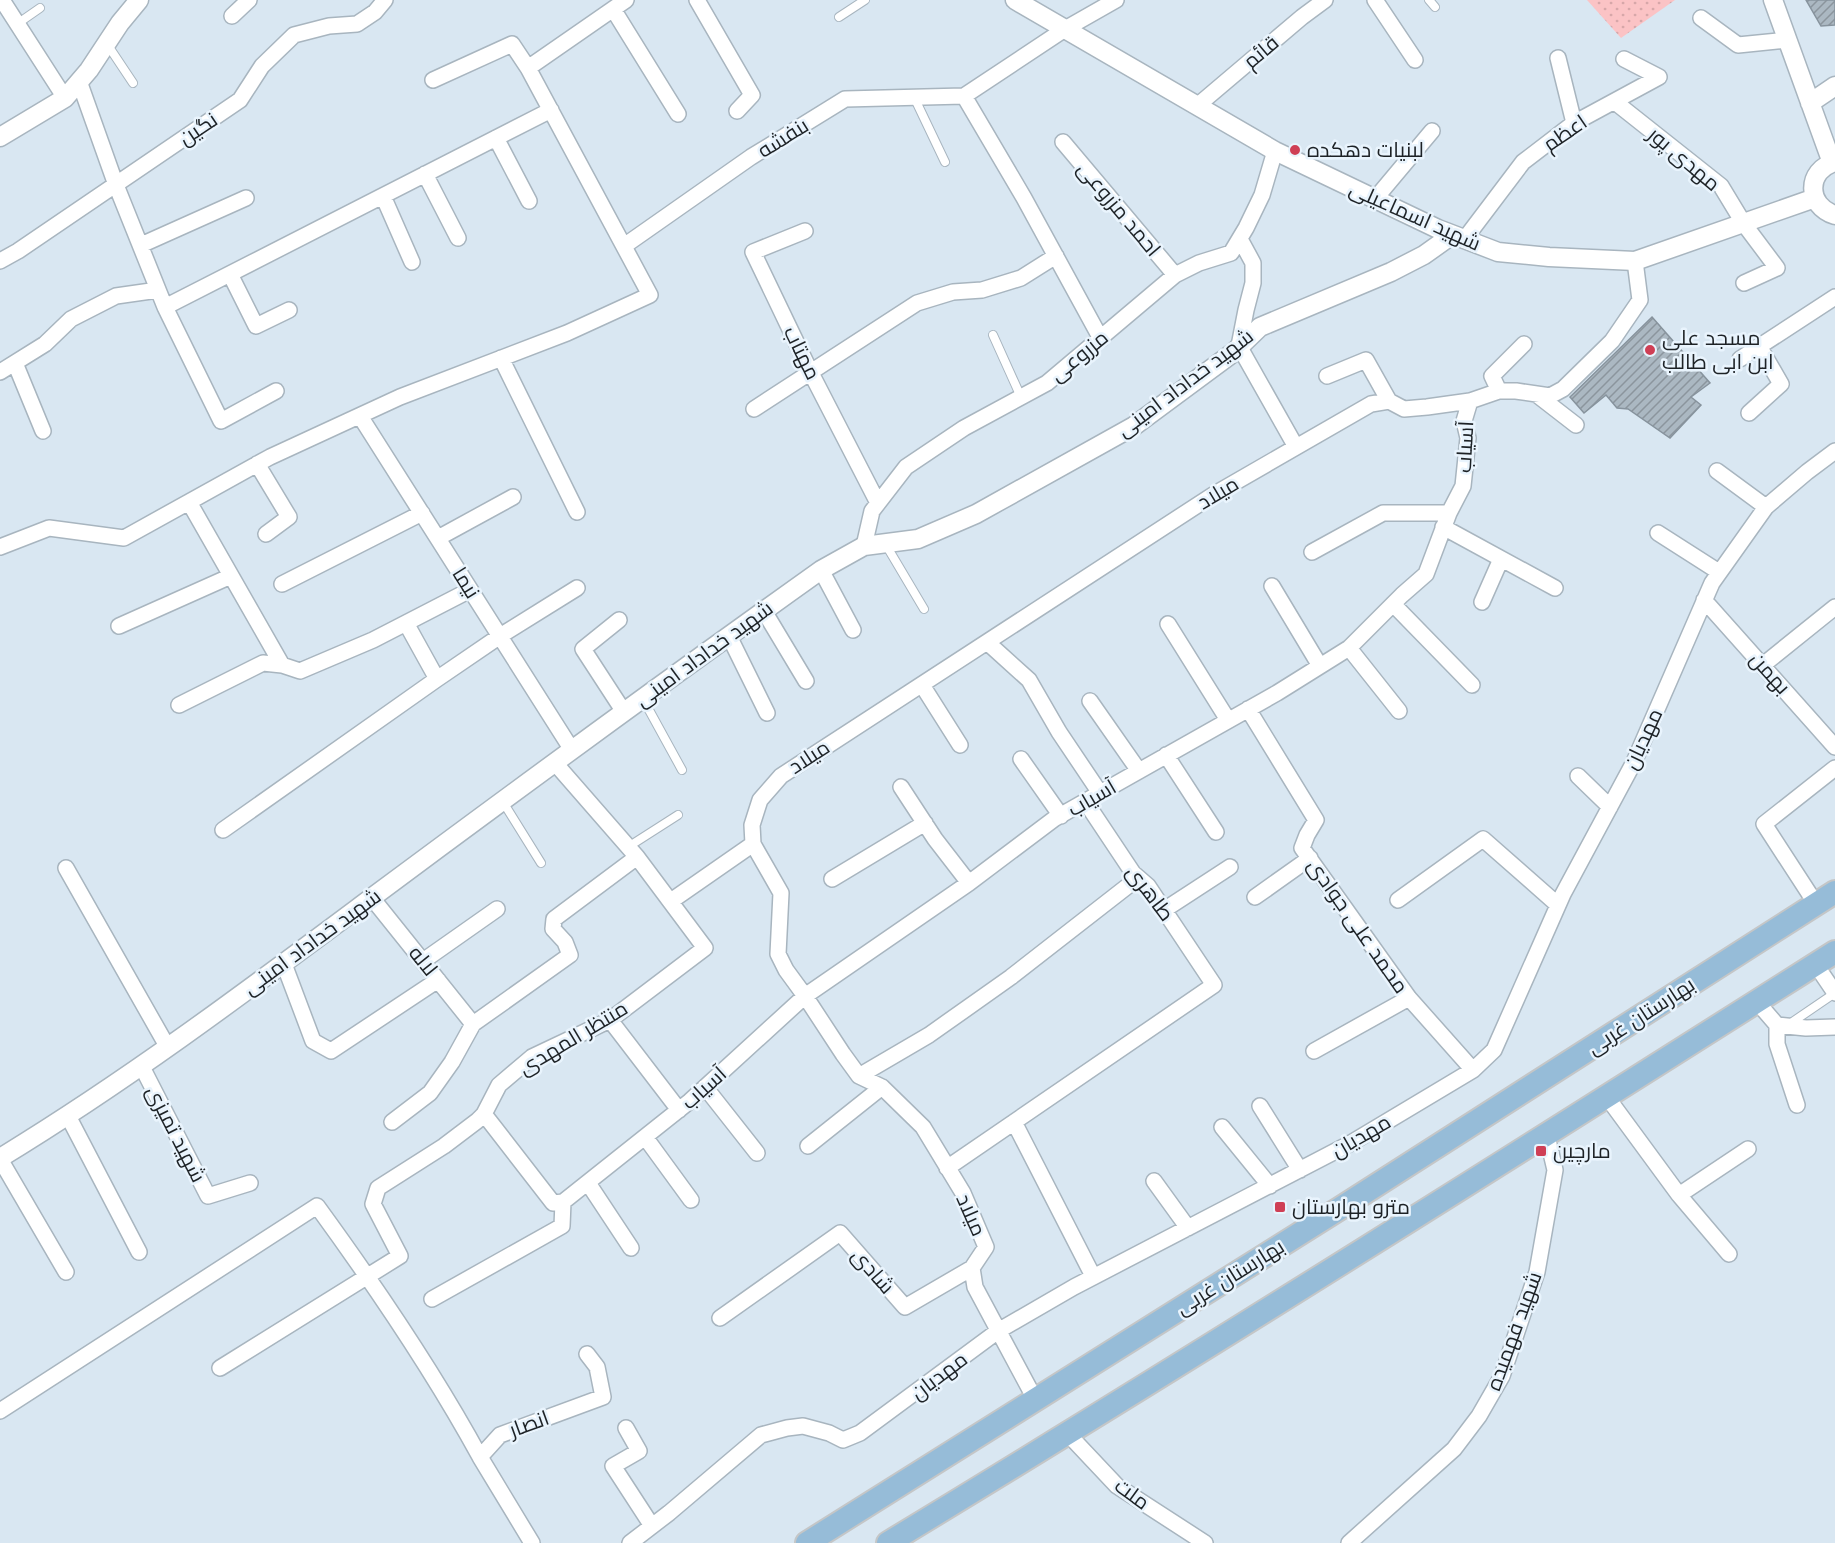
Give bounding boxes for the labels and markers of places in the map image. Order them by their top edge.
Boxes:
place label: لبنیات دهکده [1307,136,1424,164]
marker: لبنیات دهکده [1288,143,1302,157]
place label: مسجد علی ابن ابی طالب [1662,324,1774,376]
marker: مسجد علی ابن ابی طالب [1643,343,1657,357]
place label: مارچین [1553,1137,1611,1165]
marker: مارچین [1534,1144,1548,1158]
place label: مترو بهارستان [1292,1193,1410,1221]
marker: مترو بهارستان [1273,1200,1287,1214]

